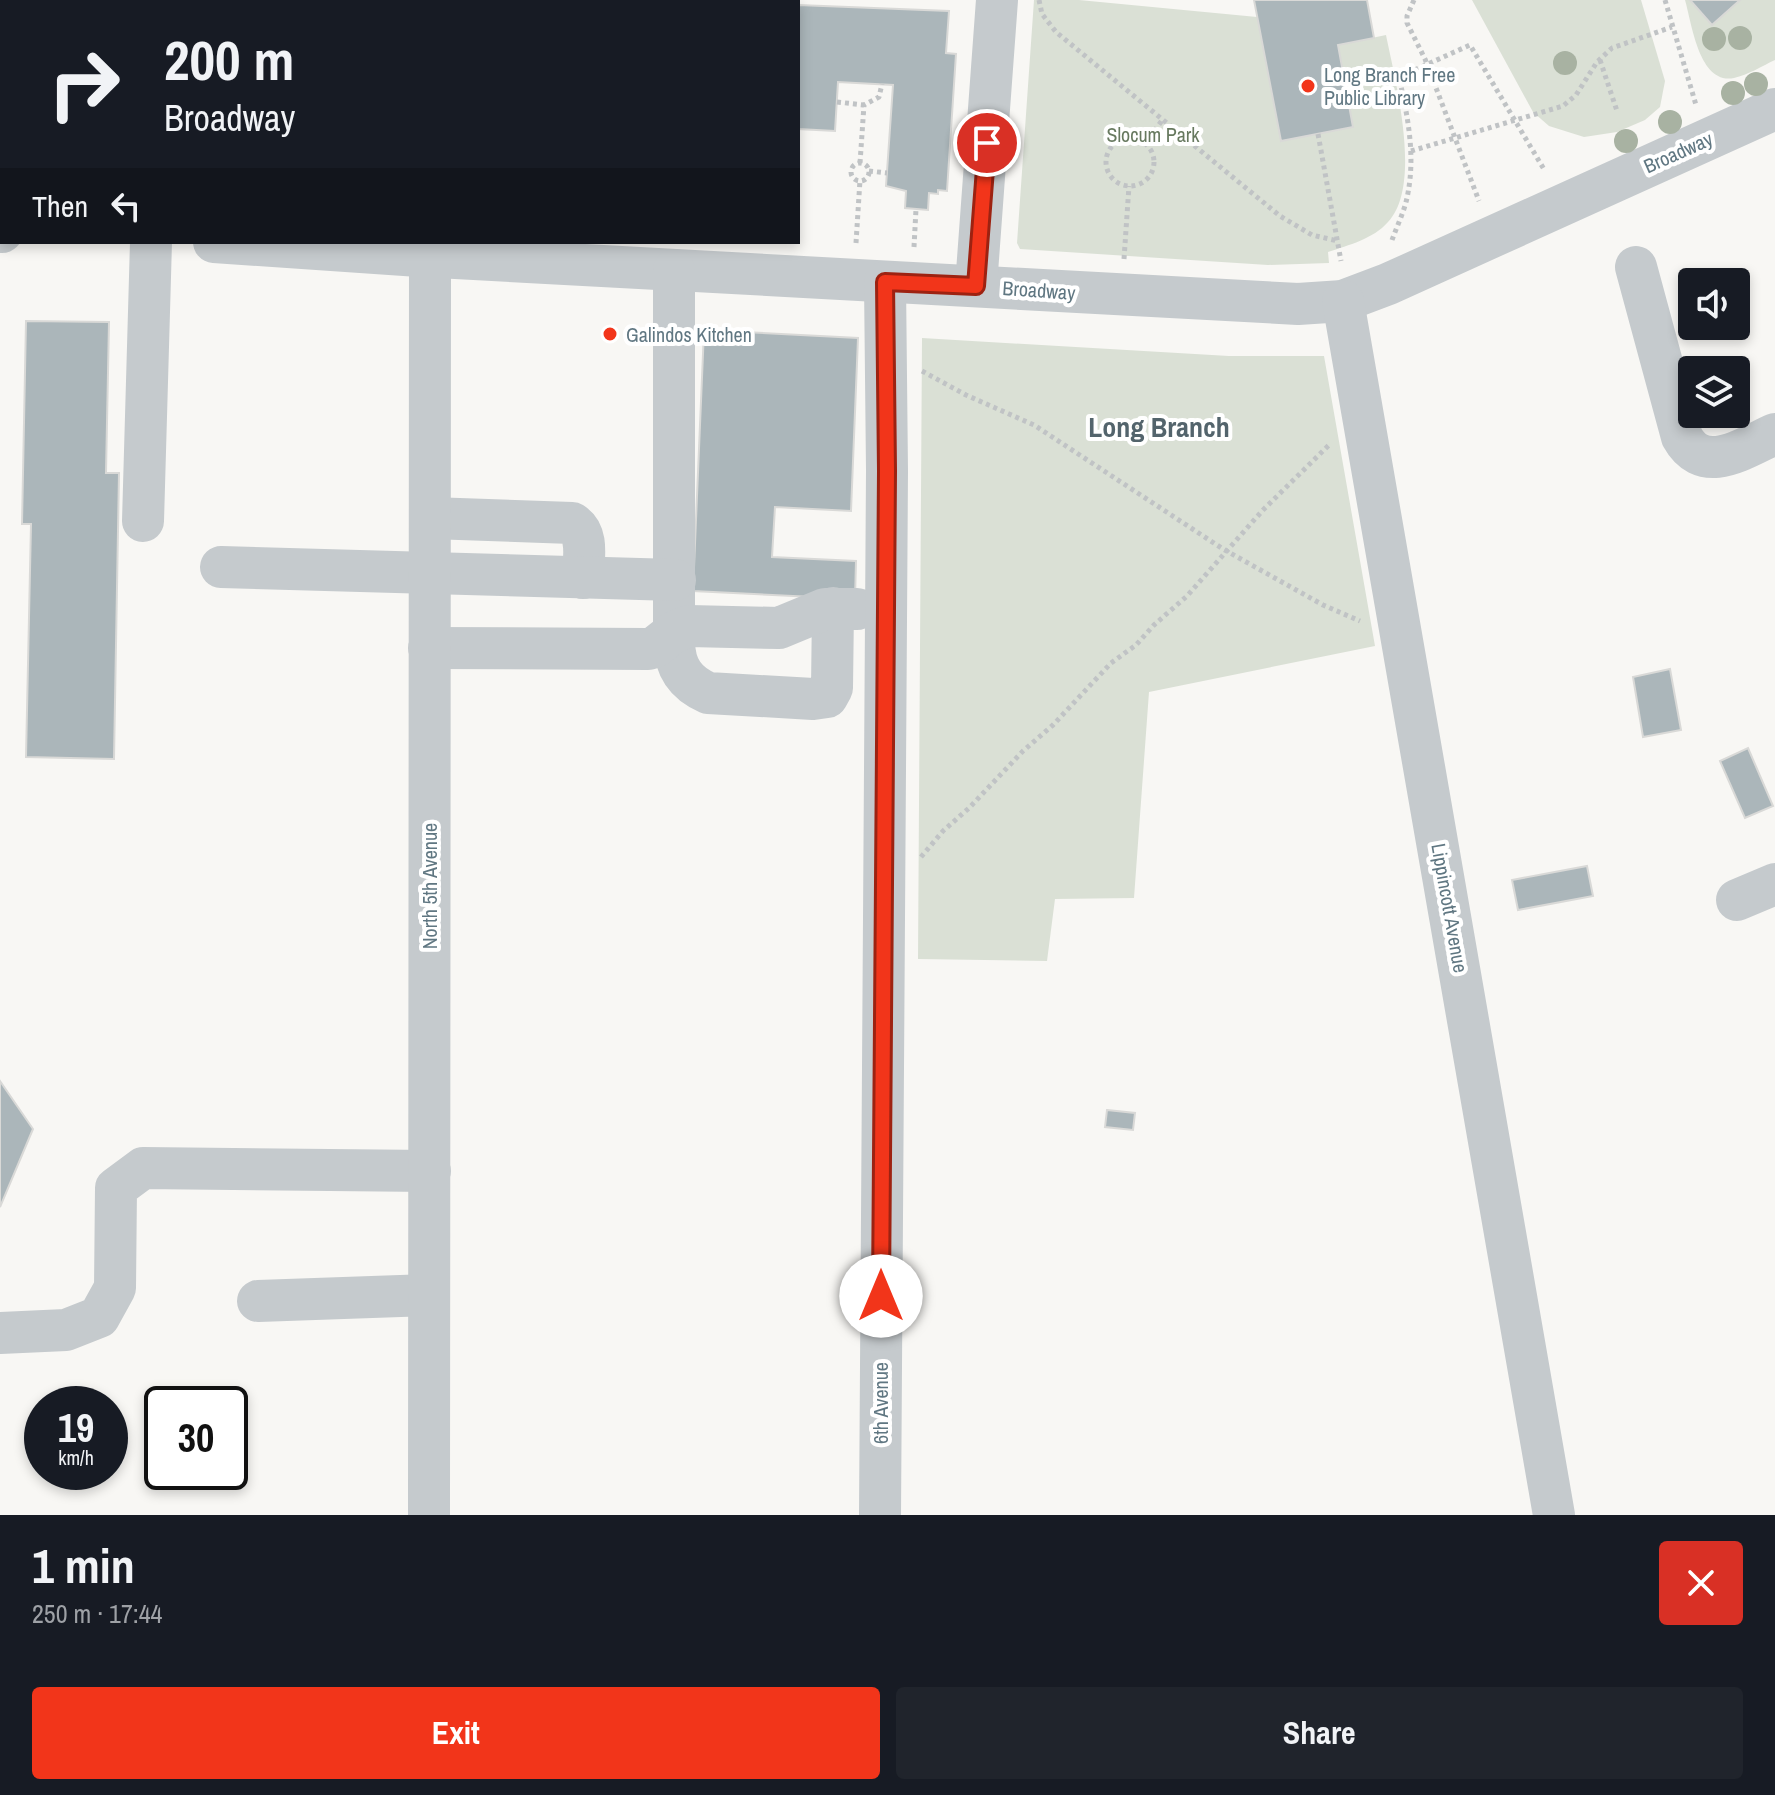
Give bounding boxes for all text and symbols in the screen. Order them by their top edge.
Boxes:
text: 200 m [164,22,294,97]
icon: right [32,32,136,136]
place label: Long Branch Free Public Library [1324,61,1455,111]
marker: Long Branch Free Public Library [1299,77,1317,95]
text: Broadway [164,94,295,142]
pin [953,109,1021,177]
icon: arrive [965,121,1009,165]
park label: Slocum Park [1107,121,1200,148]
street label: Broadway [1639,125,1718,179]
icon: left [104,184,148,228]
text: Then [32,186,88,226]
map controls [1678,268,1750,428]
button: sound [1678,268,1750,340]
street label: Broadway [1002,274,1077,306]
place label: Galindos Kitchen [626,321,752,348]
marker: Galindos Kitchen [601,325,619,343]
button: layers [1678,356,1750,428]
district label: Long Branch [1088,408,1230,446]
street label: North 5th Avenue [416,823,443,949]
street label: Lippincott Avenue [1425,841,1475,975]
position arrow [839,1254,923,1338]
street label: 6th Avenue [867,1362,894,1444]
speed limit sign: 30 [144,1386,248,1490]
text: 19 [58,1401,94,1454]
text: km/h [58,1444,94,1471]
text: 1 min [32,1533,135,1598]
button: close [1659,1541,1743,1625]
text: 250 m · 17:44 [32,1596,162,1631]
button: Exit [32,1687,880,1779]
button: Share [896,1687,1743,1779]

